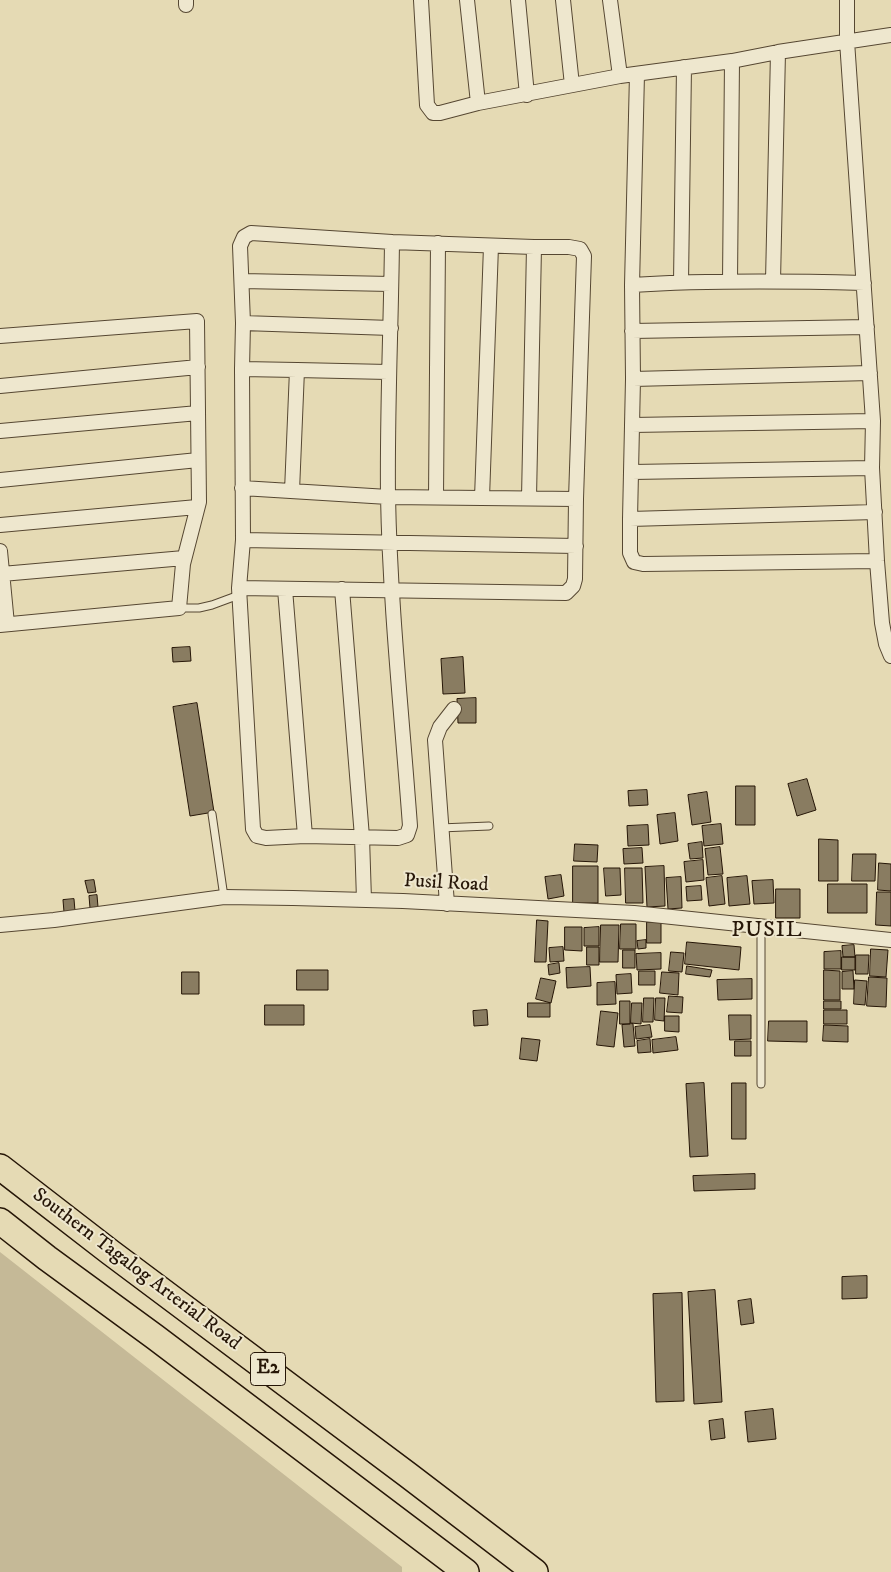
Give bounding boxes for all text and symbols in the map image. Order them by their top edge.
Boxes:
street label: Pusil Road [403,870,489,898]
district label: PUSIL [731,918,803,944]
street label: Southern Tagalog Arterial Road [27,1184,245,1356]
road number: E2 [250,1352,286,1386]

